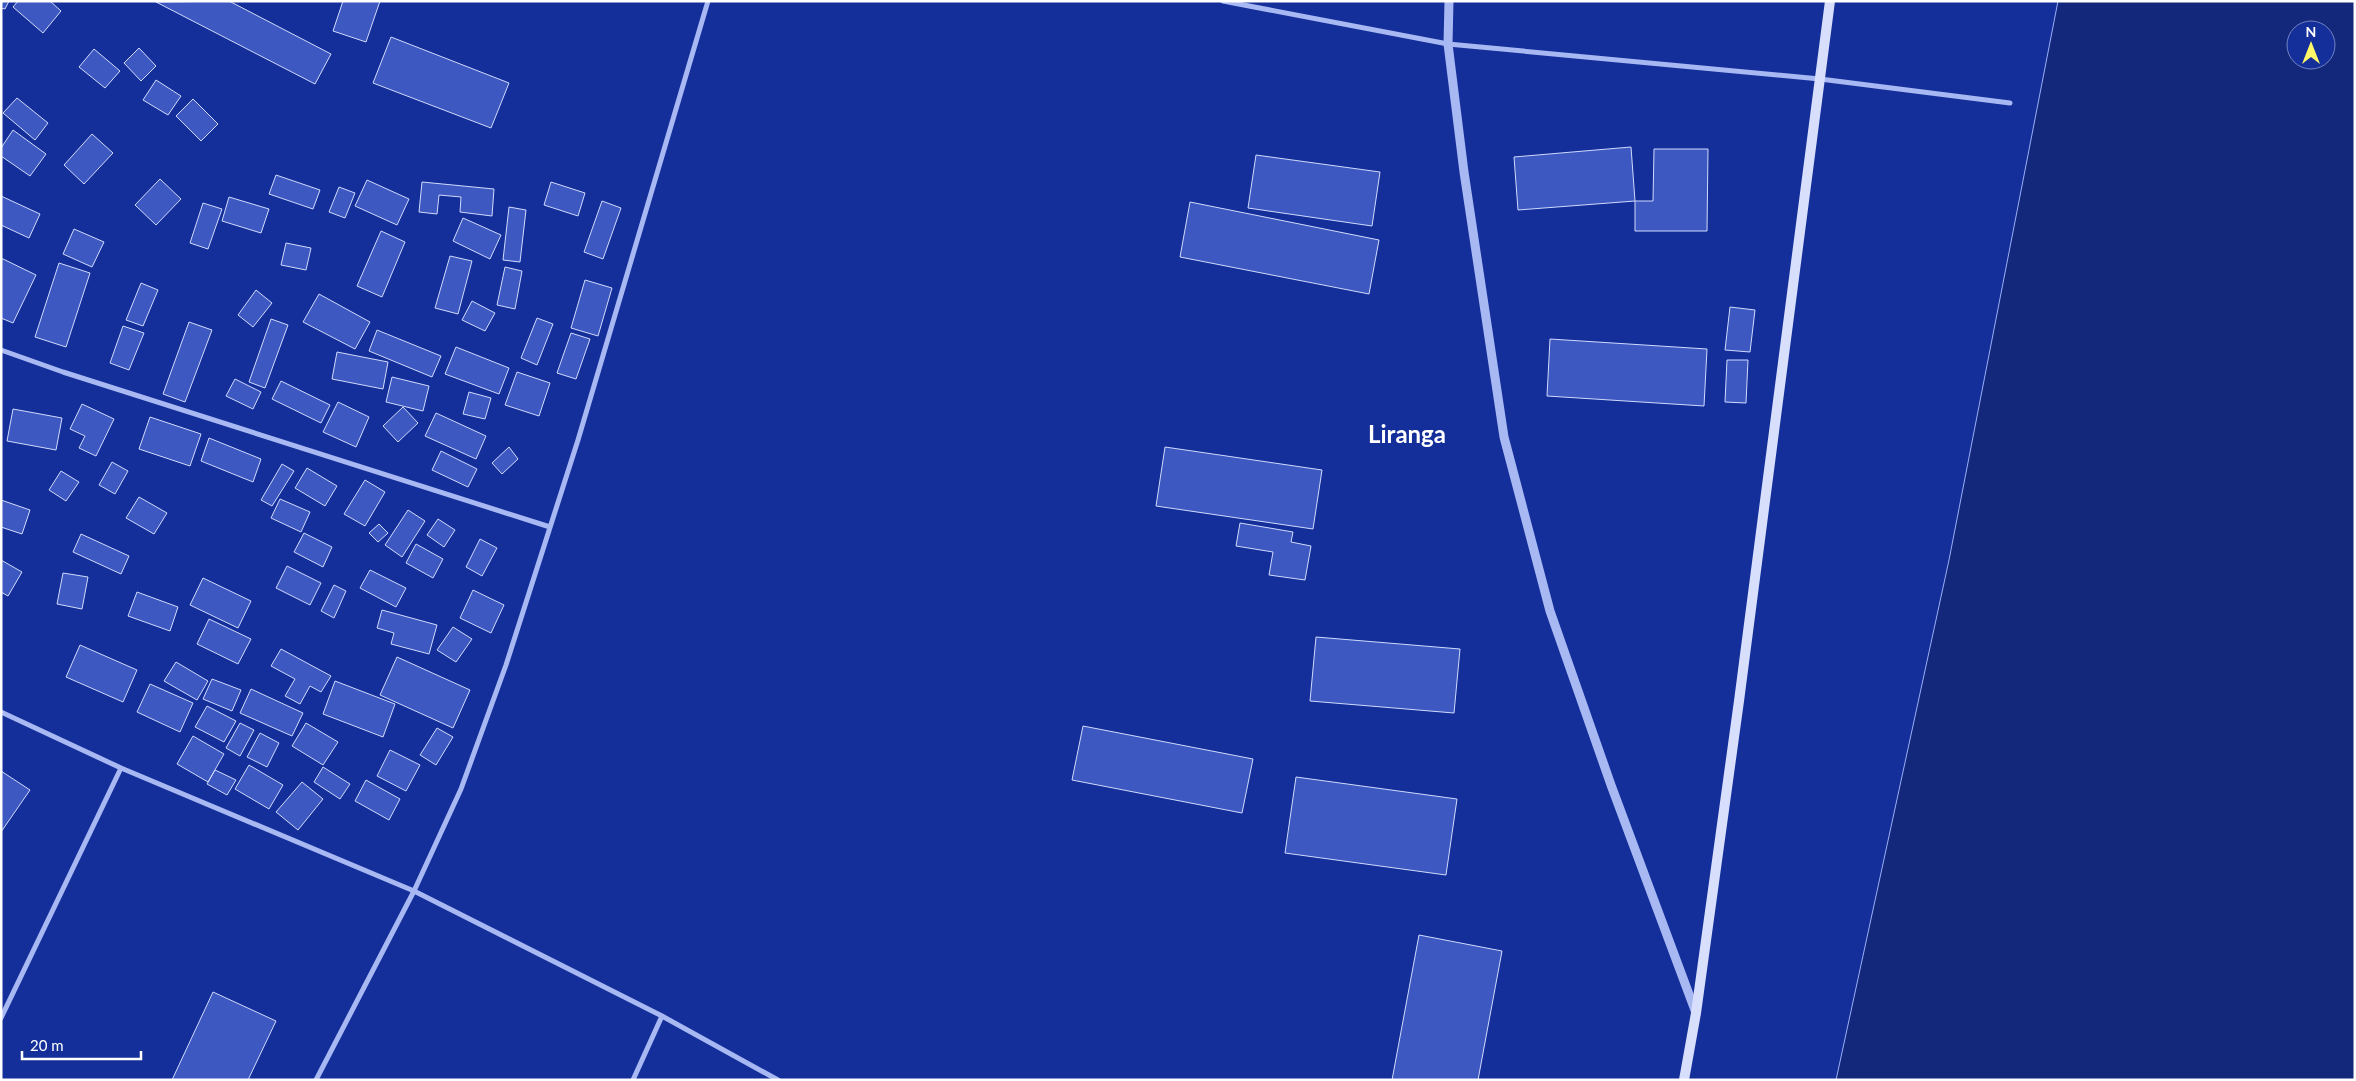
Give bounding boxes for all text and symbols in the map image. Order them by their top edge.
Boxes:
north arrow [2286,20,2336,70]
text: N [2306,23,2316,40]
district label: Liranga [1368,419,1446,448]
scale bar [22,1028,141,1060]
text: 20 m [30,1036,64,1054]

